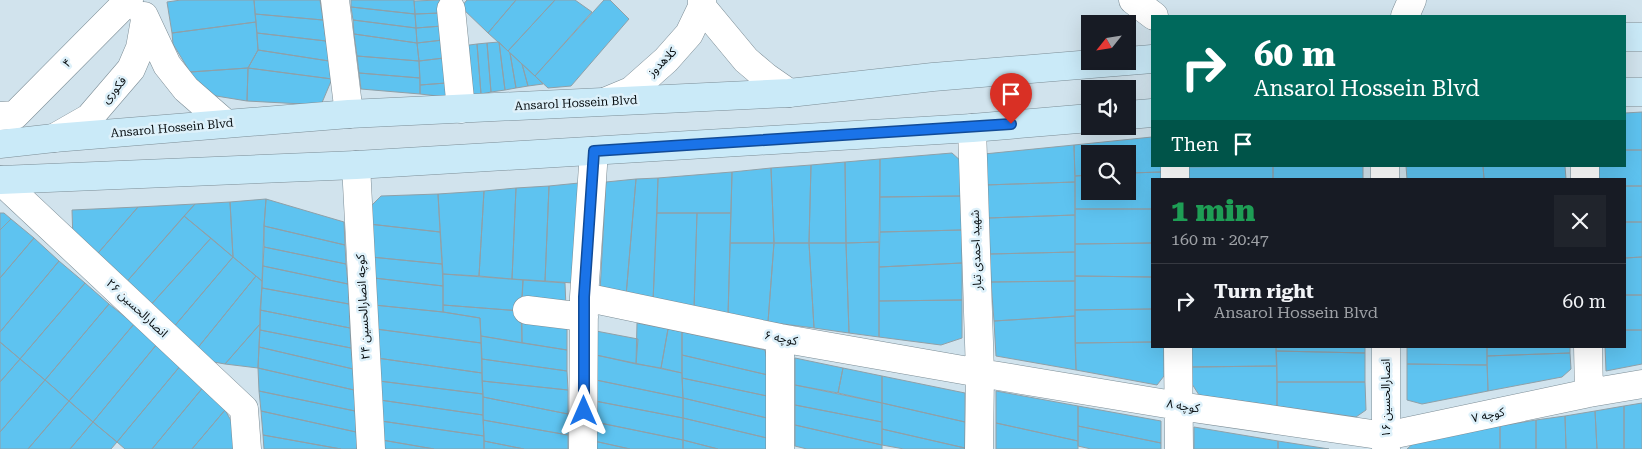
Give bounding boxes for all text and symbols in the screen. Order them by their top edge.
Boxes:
north arrow [1081,15,1136,70]
map controls [1081,15,1136,200]
text: 60 m [1254,34,1336,75]
icon: right [1171,35,1236,100]
street label: کلاهدوز [644,44,680,80]
street label: ۴ [60,56,74,70]
pin [990,73,1032,124]
street label: فکوری [99,74,129,106]
text: Ansarol Hossein Blvd [1254,76,1480,101]
icon: arrive [997,80,1025,108]
button: sound [1081,80,1136,135]
street label: Ansarol Hossein Blvd [514,93,638,113]
street label: Ansarol Hossein Blvd [110,116,234,140]
icon: arrive [1229,130,1257,158]
text: Then [1171,133,1219,156]
button: search [1081,145,1136,200]
text: 1 min [1171,193,1255,228]
button: close [1554,195,1606,247]
street label: شهید احمدی تبار [968,210,984,291]
text: 160 m · 20:47 [1171,230,1269,249]
street label: کوچه انصارالحسین ۲۴ [353,253,374,360]
street label: انصارالحسین ۲۶ [103,276,171,340]
text: Turn right [1214,280,1314,303]
icon: right [1171,287,1199,315]
text: 60 m [1563,290,1606,313]
text: Ansarol Hossein Blvd [1214,303,1378,322]
street label: کوچه ۶ [763,328,800,349]
street label: انصارالحسین ۱۶ [1379,358,1393,437]
position arrow [557,384,609,436]
street label: کوچه ۸ [1165,396,1202,417]
street label: کوچه ۷ [1470,404,1507,426]

